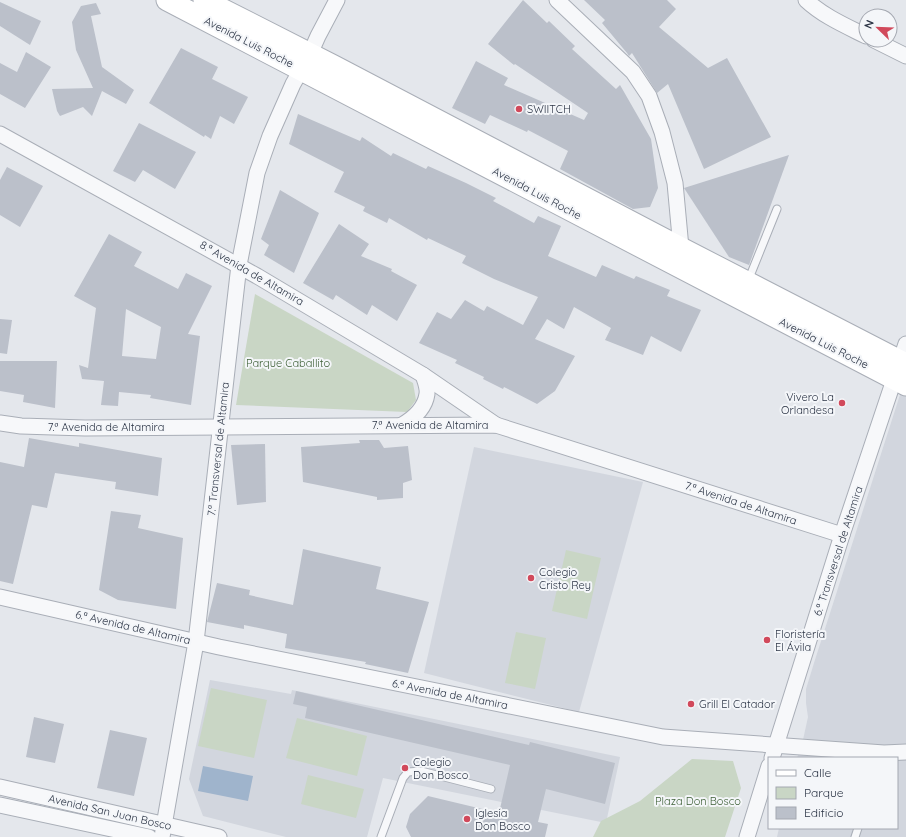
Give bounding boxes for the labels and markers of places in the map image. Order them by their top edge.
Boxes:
place label: SWIITCH [527,102,571,116]
marker: SWIITCH [514,104,524,114]
place label: Vivero La Orlandesa [781,390,834,417]
marker: Vivero La Orlandesa [837,398,847,408]
place label: Colegio Cristo Rey [539,565,591,592]
marker: Colegio Cristo Rey [526,573,536,583]
place label: Floristería El Ávila [775,627,825,654]
marker: Floristería El Ávila [762,635,772,645]
place label: Grill El Catador [699,697,776,711]
marker: Grill El Catador [686,699,696,709]
place label: Colegio Don Bosco [413,755,469,782]
marker: Colegio Don Bosco [400,763,410,773]
place label: Iglesia Don Bosco [475,806,531,833]
marker: Iglesia Don Bosco [462,814,472,824]

